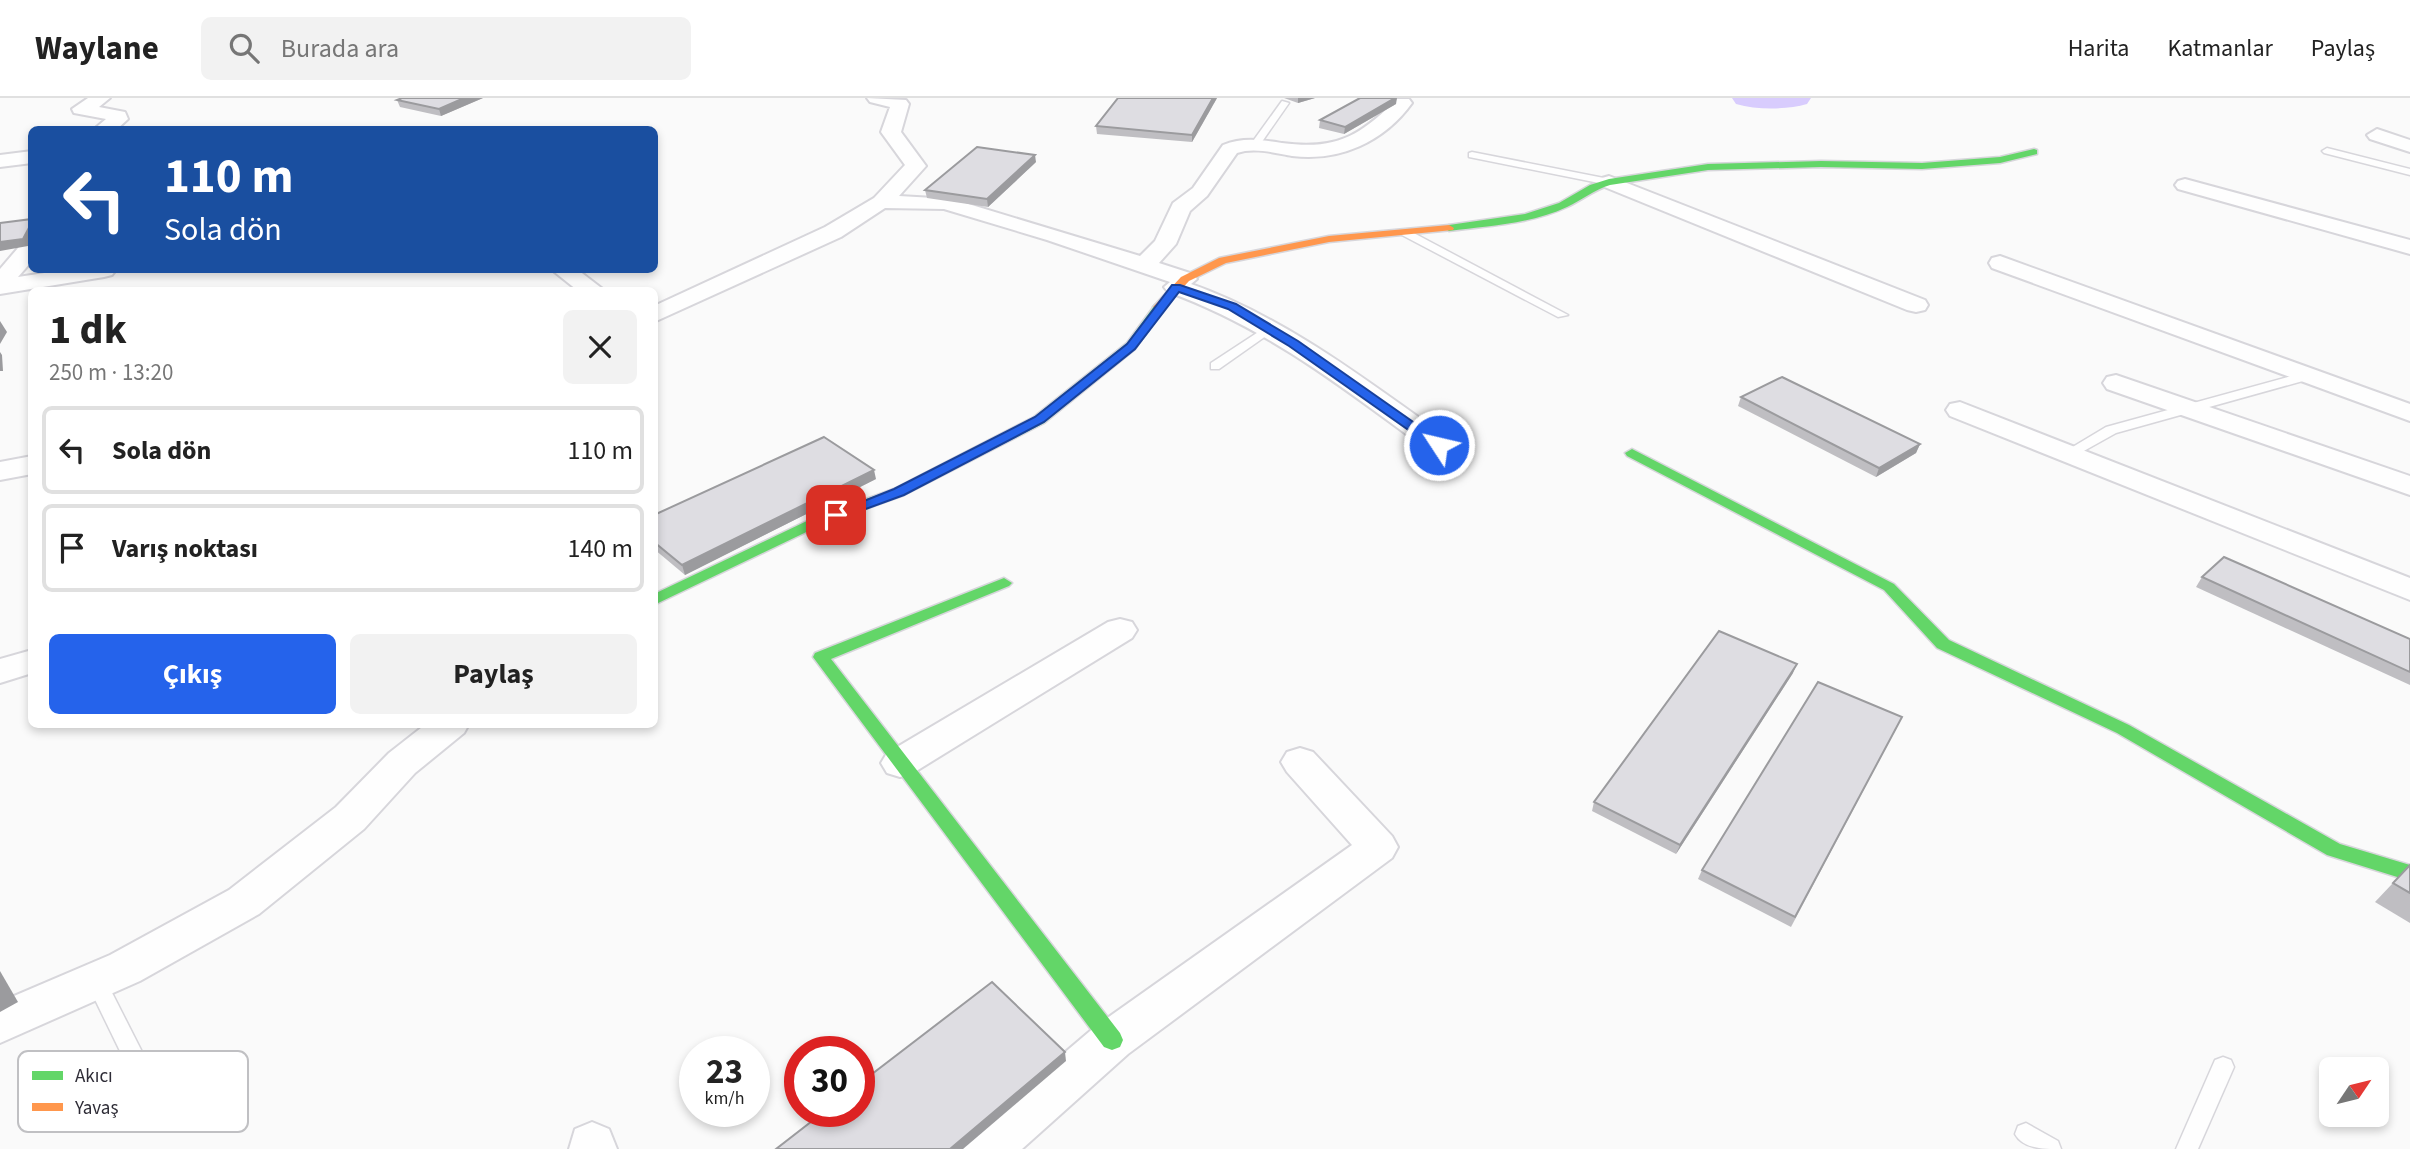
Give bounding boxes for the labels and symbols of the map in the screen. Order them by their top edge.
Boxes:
position arrow [1402,408,1476,482]
pin [806,485,866,545]
speed limit sign: 30 [784,1036,875,1127]
legend [18,1051,248,1132]
north arrow [2319,1057,2389,1127]
text: Akıcı [75,1063,113,1090]
text: Yavaş [74,1095,118,1122]

